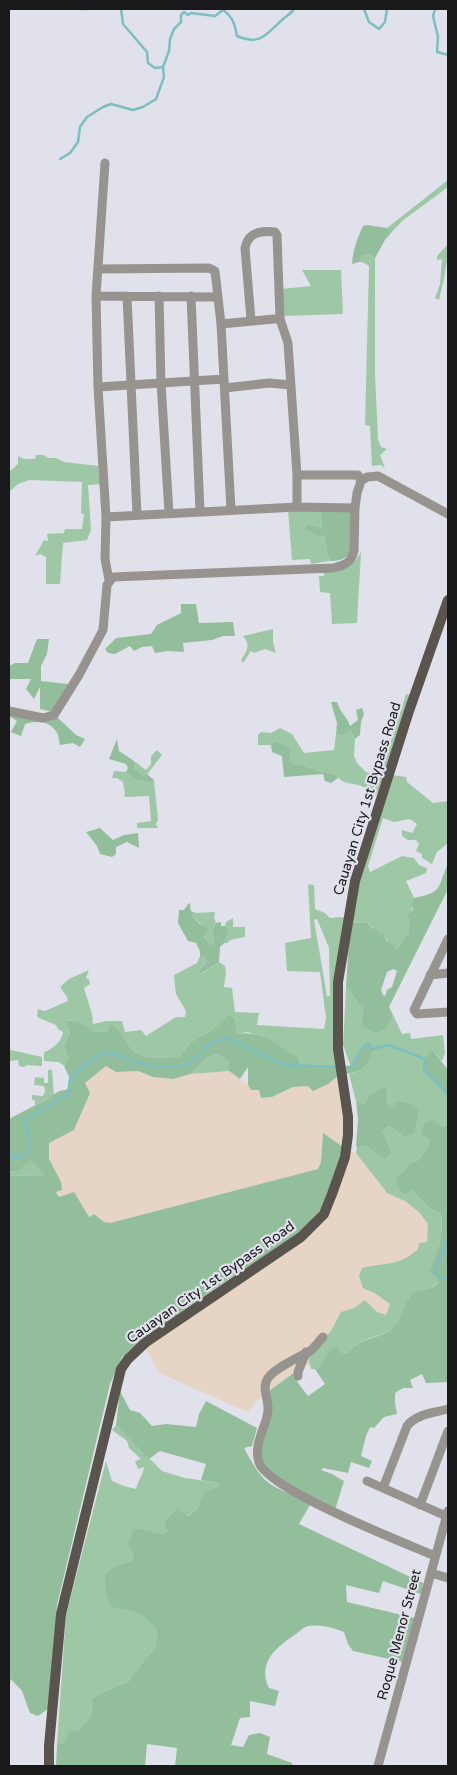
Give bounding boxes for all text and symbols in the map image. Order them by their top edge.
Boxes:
street label: Cauayan City 1st Bypass Road [331,700,405,898]
street label: Cauayan City 1st Bypass Road [124,1218,298,1348]
street label: Roque Menor Street [374,1568,426,1702]

